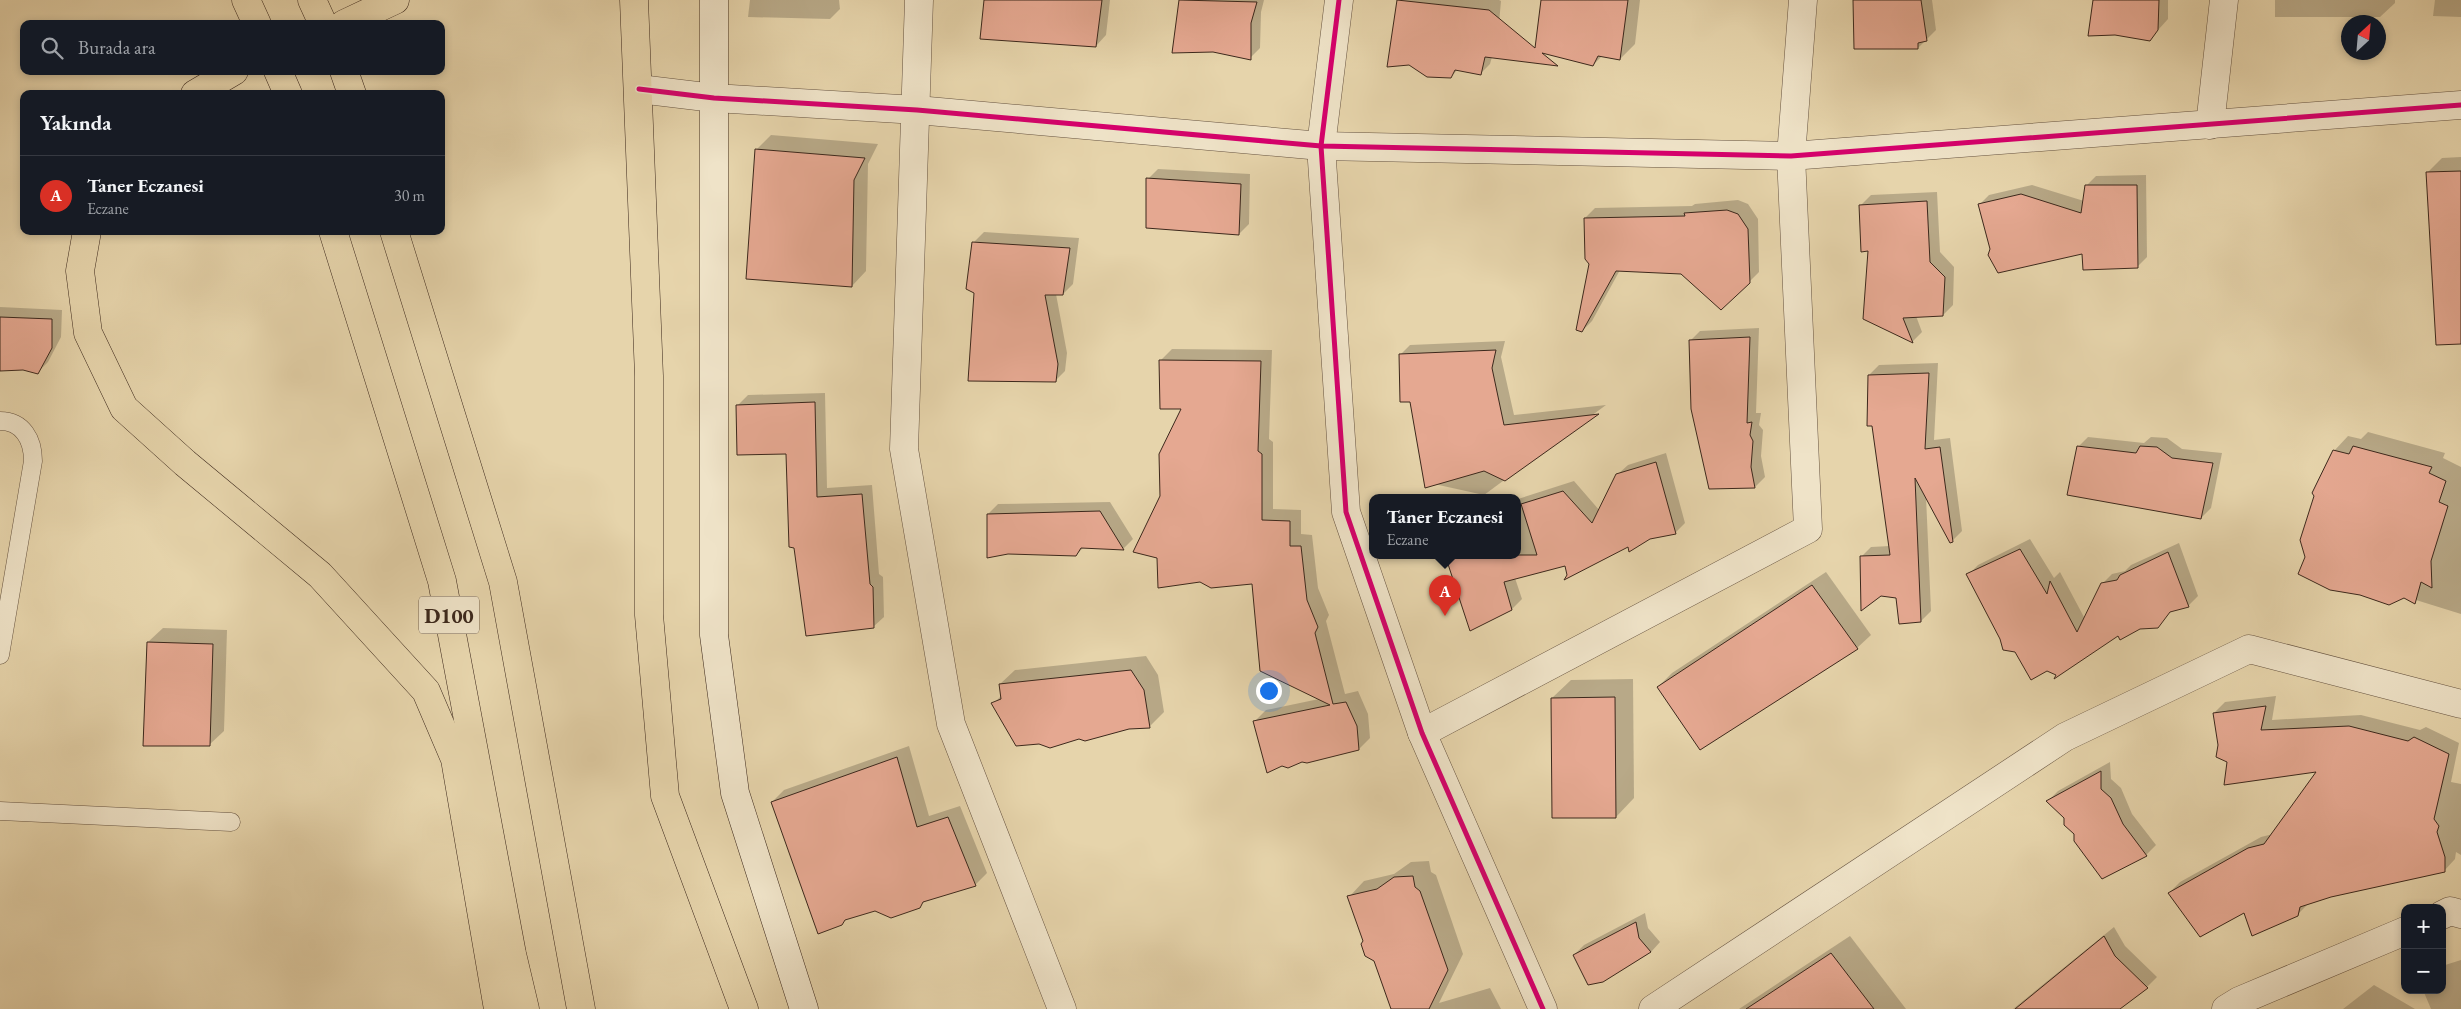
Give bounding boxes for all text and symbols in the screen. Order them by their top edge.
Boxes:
north arrow [2341,15,2386,60]
search box [20,20,445,75]
icon: search [38,34,66,62]
text: Burada ara [78,35,156,60]
text: Yakında [40,109,111,136]
text: Taner Eczanesi [87,173,204,198]
text: A [50,185,62,206]
text: 30 m [394,185,425,206]
text: Eczane [87,198,129,219]
popup [1369,494,1521,559]
text: Taner Eczanesi [1387,504,1503,529]
text: Eczane [1387,529,1428,550]
pin: A [1429,575,1461,616]
road number: D100 [419,596,479,634]
your location [1256,678,1282,704]
map controls [2401,904,2446,994]
button: + [2401,904,2446,949]
button: − [2401,949,2446,994]

